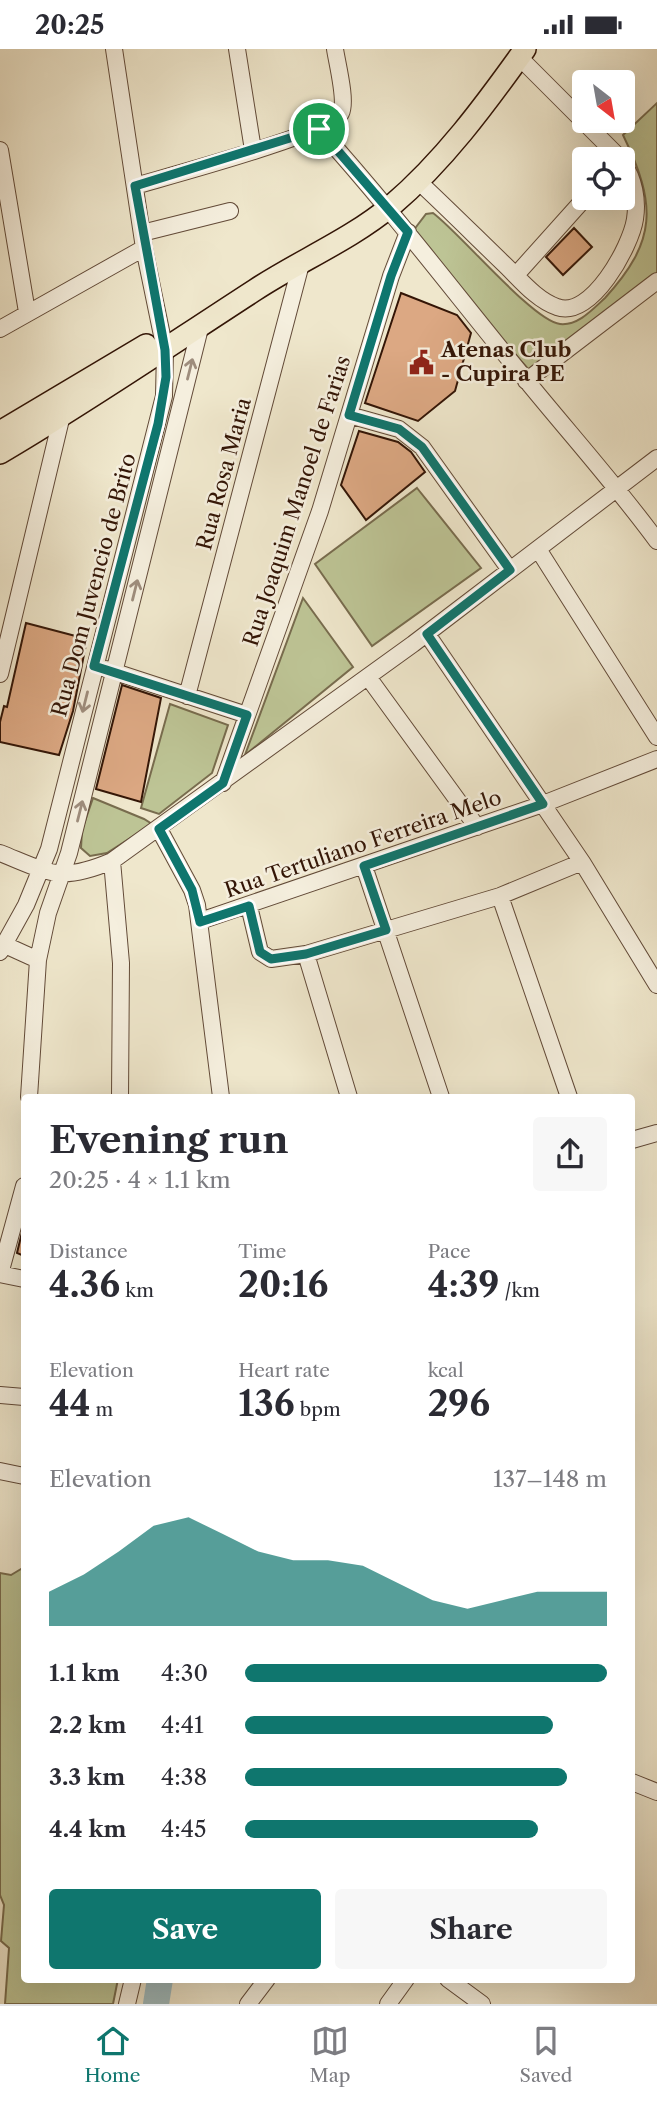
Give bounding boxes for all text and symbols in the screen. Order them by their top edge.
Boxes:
text: 20:25 [35,9,104,41]
north arrow [572,70,635,133]
map controls [572,70,635,210]
pin [289,99,349,159]
icon: arrive [300,110,338,148]
button: locate [572,147,635,210]
place label: Atenas Club - Cupira PE [440,337,571,386]
public building icon: Atenas Club - Cupira PE [407,348,435,376]
street label: Rua Joaquim Manoel de Farias [238,352,355,649]
one-way arrow [184,358,197,381]
street label: Rua Rosa Maria [191,394,256,553]
street label: Rua Dom Juvencio de Brito [46,450,141,719]
one-way arrow [129,579,142,602]
one-way arrow [78,690,91,713]
street label: Rua Tertuliano Ferreira Melo [221,784,504,903]
one-way arrow [74,800,87,823]
text: Evening run [49,1116,289,1163]
button: share [533,1117,607,1191]
text: 20:25 · 4 × 1.1 km [49,1166,231,1194]
text: Distance [49,1240,128,1263]
text: Time [238,1240,286,1263]
text: Pace [428,1240,471,1263]
text: 4.36 [49,1263,120,1306]
text: 20:16 [238,1263,328,1306]
text: 4:39 [428,1263,499,1306]
text: km [120,1279,154,1302]
text: /km [499,1279,540,1302]
text: Elevation [49,1359,134,1382]
text: Heart rate [238,1359,330,1382]
text: kcal [428,1359,464,1382]
text: 44 [49,1382,90,1425]
text: 136 [238,1382,295,1425]
text: 296 [428,1382,490,1425]
text: m [90,1398,113,1421]
text: bpm [295,1398,341,1421]
text: Elevation [49,1465,152,1493]
text: 137–148 m [493,1465,607,1493]
text: 1.1 km [49,1659,120,1687]
text: 4:30 [161,1659,208,1687]
text: 2.2 km [49,1711,126,1739]
text: 4:41 [161,1711,204,1739]
text: 3.3 km [49,1763,125,1791]
text: 4:38 [161,1763,207,1791]
text: 4.4 km [49,1815,126,1843]
text: 4:45 [161,1815,207,1843]
button: Save [49,1889,321,1969]
button: Share [335,1889,607,1969]
tab: Home [85,2022,140,2087]
tab: Map [310,2022,350,2087]
tab: Saved [520,2022,572,2087]

